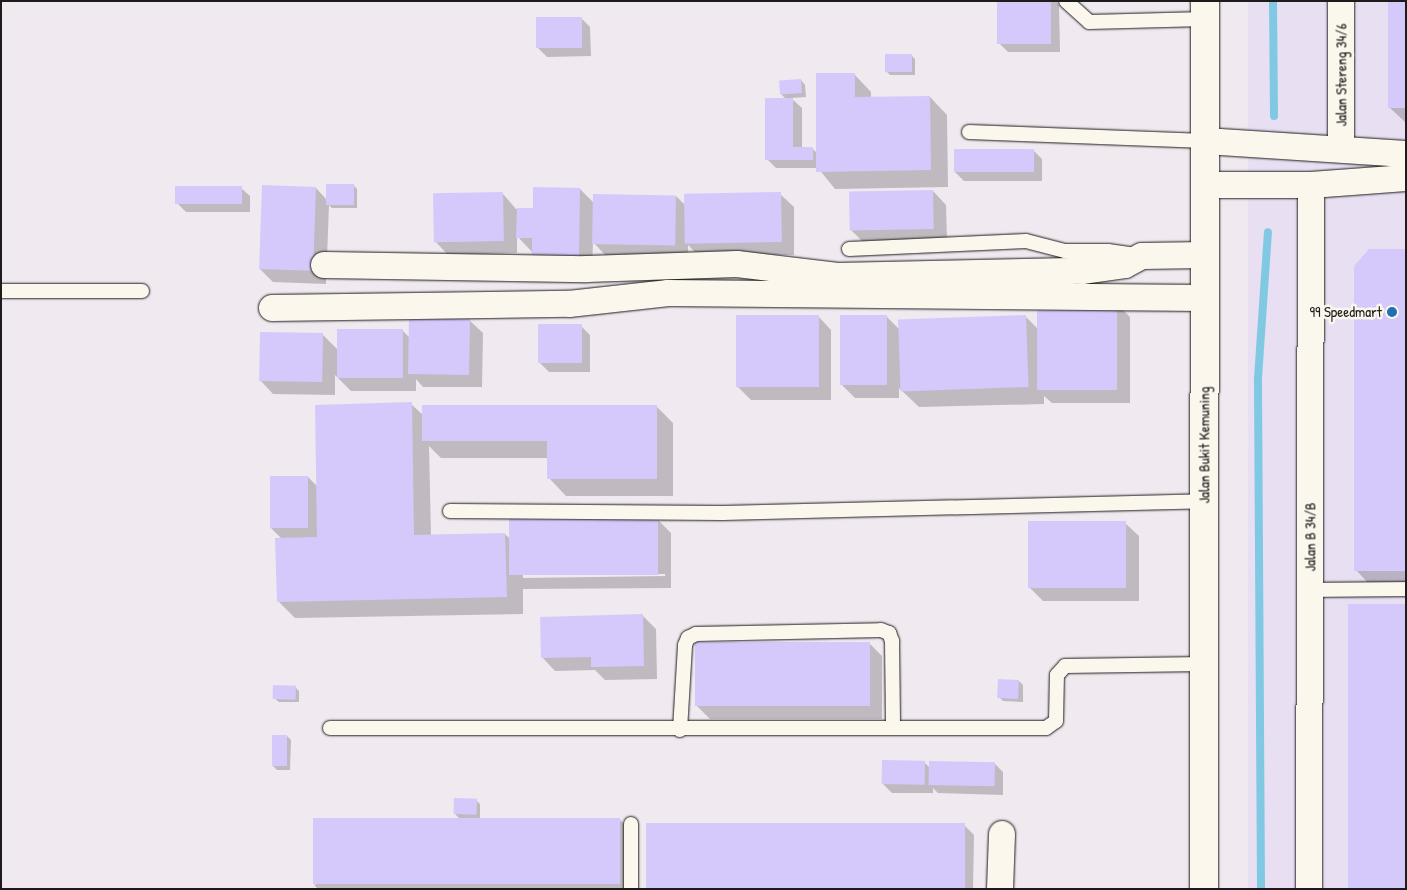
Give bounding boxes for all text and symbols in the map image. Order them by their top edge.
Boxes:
street label: Jalan Stereng 34/6 [1332,24,1350,126]
place label: 99 Speedmart [1309,303,1382,321]
marker: 99 Speedmart [1386,306,1398,318]
street label: Jalan Bukit Kemuning [1195,387,1213,503]
street label: Jalan B 34/B [1301,503,1319,571]

